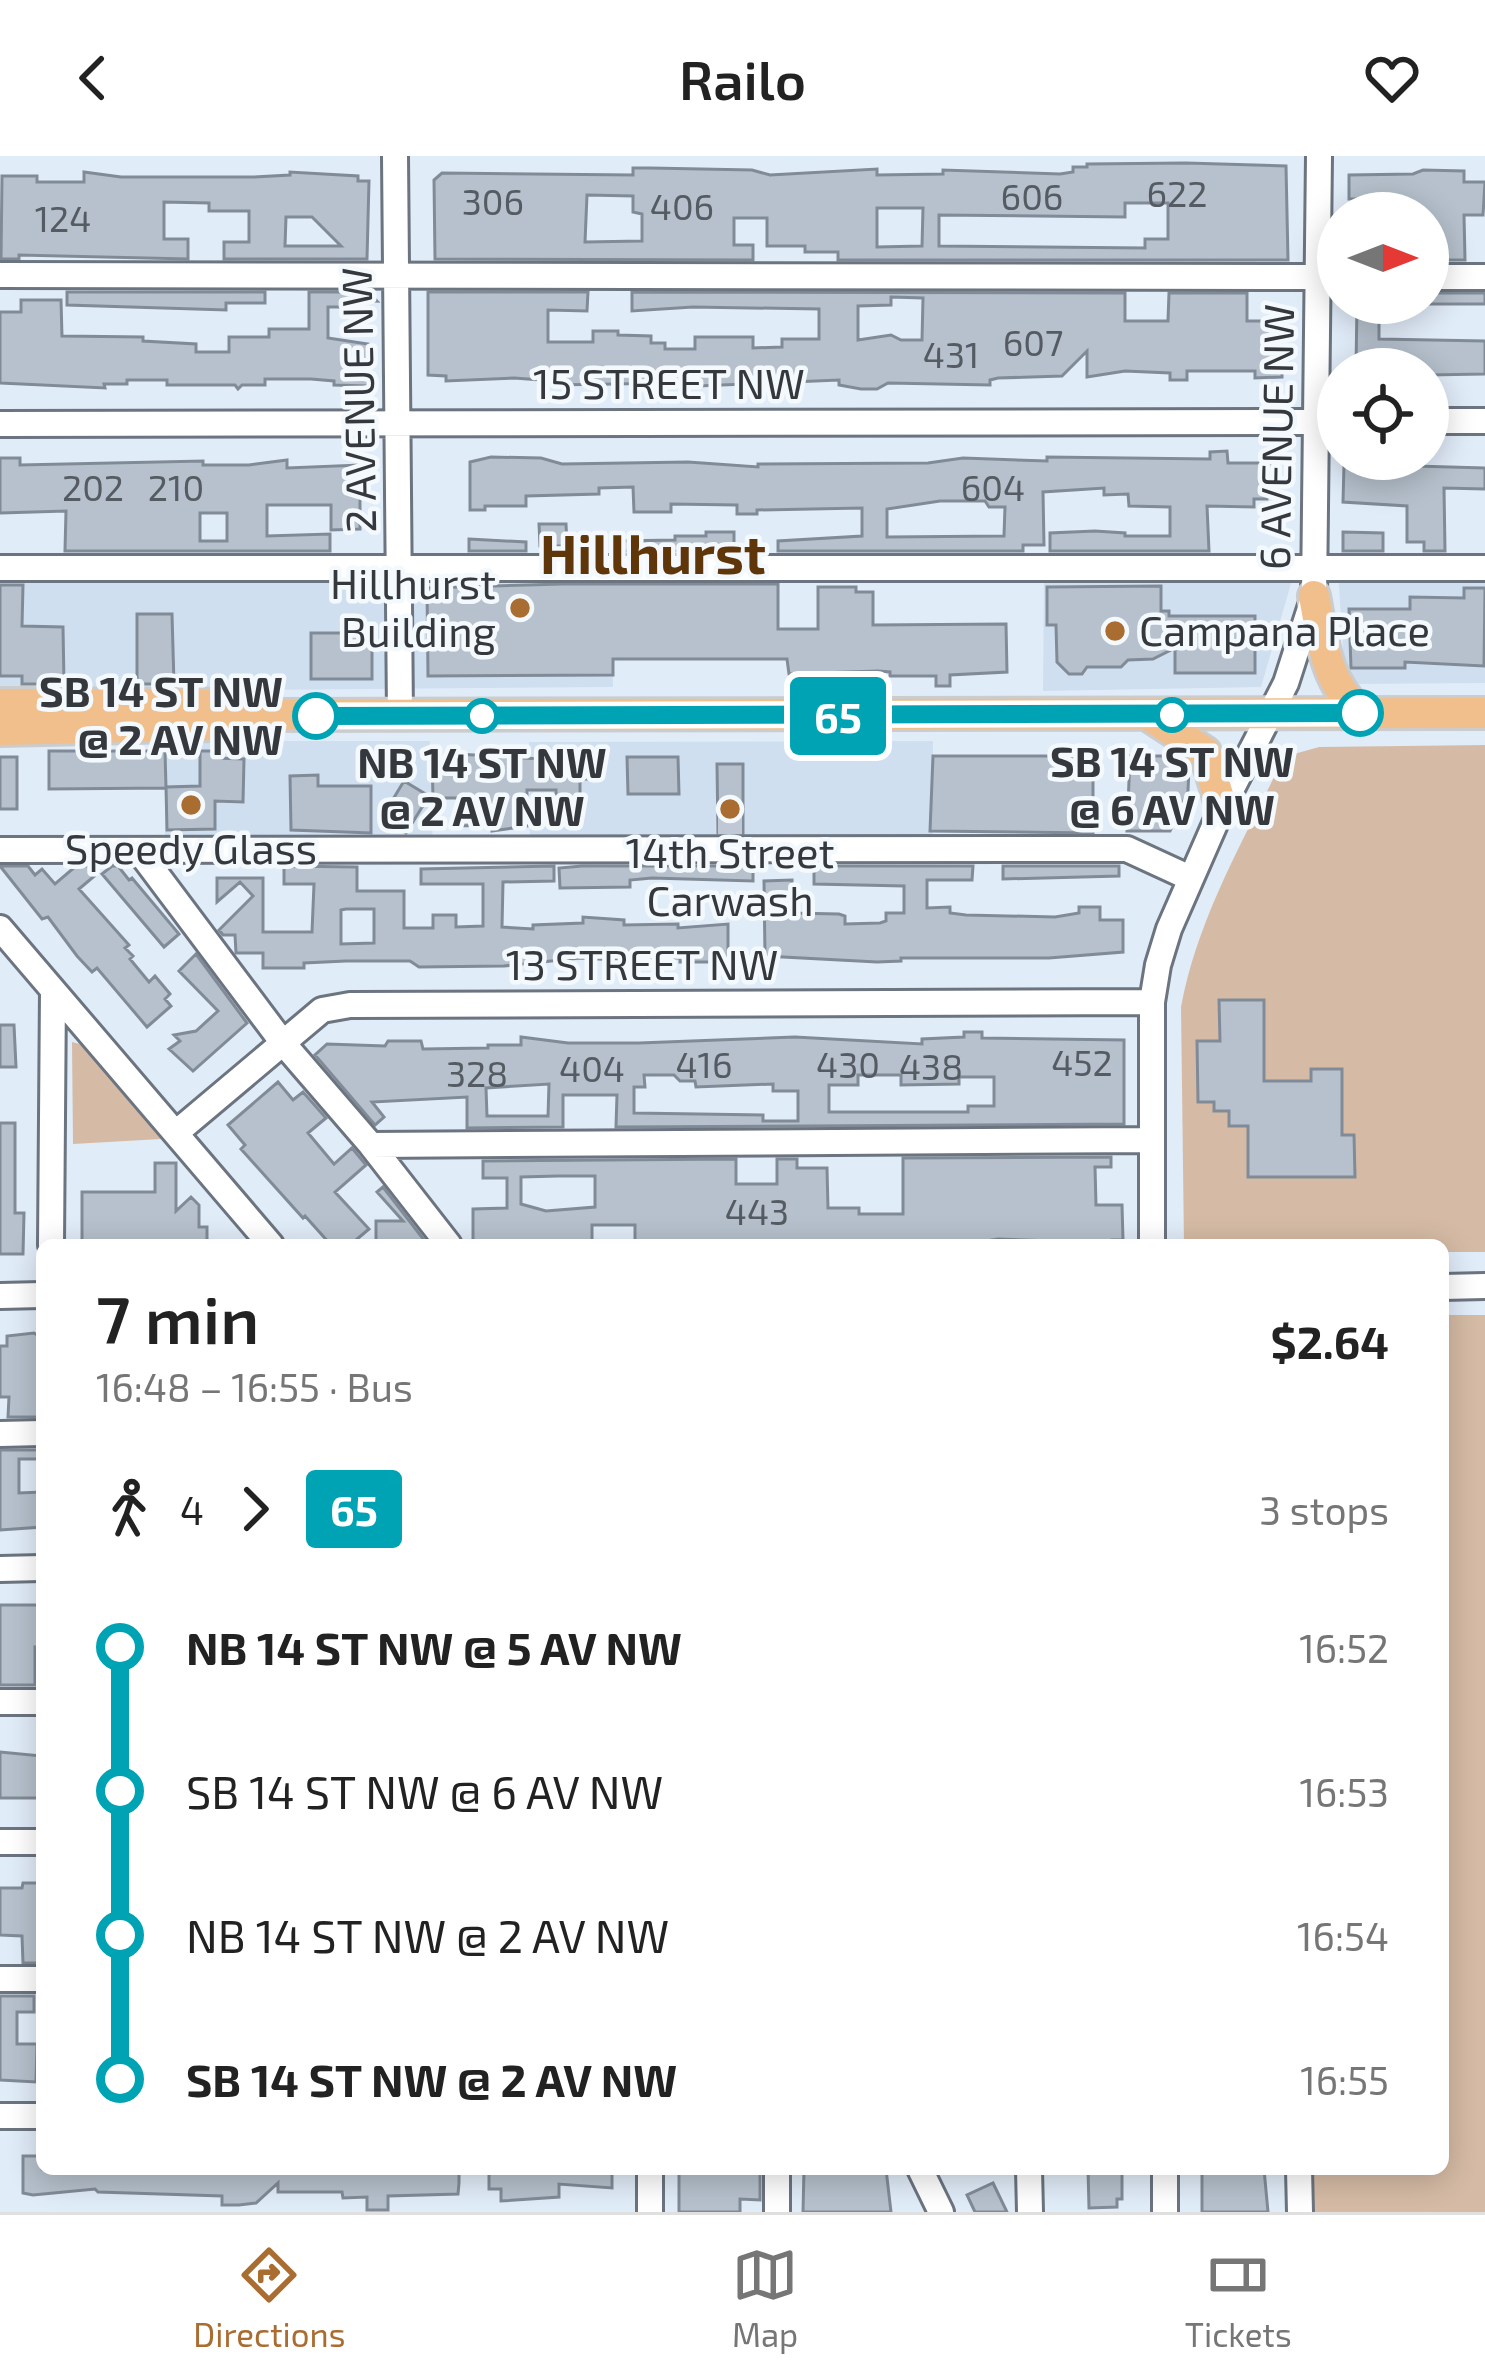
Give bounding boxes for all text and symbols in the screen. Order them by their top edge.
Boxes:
icon: back [60,45,126,111]
icon: heart [1359,45,1425,111]
text: Railo [679,46,806,111]
house number: 622 [1146,171,1208,214]
house number: 606 [1001,174,1063,217]
house number: 306 [462,179,524,222]
house number: 406 [650,184,714,227]
north arrow [1317,192,1449,324]
map controls [1317,192,1449,480]
house number: 124 [35,196,91,239]
street label: 2 AVENUE NW [330,267,384,533]
street label: 6 AVENUE NW [1248,304,1302,570]
house number: 607 [1003,320,1063,363]
house number: 431 [923,332,979,375]
button: locate [1317,348,1449,480]
street label: 15 STREET NW [533,357,805,407]
house number: 202 [62,465,124,508]
house number: 210 [148,465,204,508]
house number: 604 [961,465,1025,508]
district label: Hillhurst [540,520,766,585]
place label: Hillhurst Building [330,557,496,655]
marker: Hillhurst Building [507,595,533,621]
place label: Campana Place [1139,604,1430,654]
marker: Campana Place [1102,618,1128,644]
place label: SB 14 ST NW @ 2 AV NW [39,665,283,763]
line badge: 65 [784,677,892,755]
text: 65 [814,691,862,741]
unlabelled marker [1338,691,1382,735]
marker: SB 14 ST NW @ 2 AV NW [294,694,338,738]
marker: SB 14 ST NW @ 6 AV NW [1156,699,1188,731]
marker: NB 14 ST NW @ 2 AV NW [466,700,498,732]
place label: SB 14 ST NW @ 6 AV NW [1050,735,1294,833]
place label: NB 14 ST NW @ 2 AV NW [357,736,607,834]
marker: Speedy Glass [178,792,204,818]
marker: 14th Street Carwash [717,796,743,822]
place label: Speedy Glass [65,822,317,872]
place label: 14th Street Carwash [625,826,835,924]
street label: 13 STREET NW [506,938,778,988]
house number: 452 [1051,1040,1113,1083]
house number: 416 [675,1042,733,1085]
house number: 430 [816,1042,880,1085]
house number: 438 [899,1044,963,1087]
house number: 404 [559,1046,625,1089]
house number: 328 [446,1051,508,1094]
house number: 443 [725,1189,789,1232]
text: 7 min [96,1278,259,1357]
text: $2.64 [1271,1314,1389,1368]
text: 16:48 – 16:55 · Bus [96,1363,413,1410]
icon: walk [96,1476,162,1542]
icon: forward [222,1476,288,1542]
text: 65 [330,1484,378,1534]
text: 4 [180,1486,204,1533]
text: 3 stops [1259,1486,1389,1533]
text: NB 14 ST NW @ 5 AV NW [186,1620,682,1674]
text: 16:52 [1299,1624,1389,1671]
text: SB 14 ST NW @ 6 AV NW [186,1764,663,1818]
text: 16:53 [1299,1768,1389,1815]
text: NB 14 ST NW @ 2 AV NW [186,1908,669,1962]
text: 16:54 [1297,1912,1389,1959]
text: SB 14 ST NW @ 2 AV NW [186,2052,677,2106]
text: 16:55 [1300,2056,1389,2103]
tab: Directions [193,2242,345,2354]
tab: Map [732,2242,798,2354]
tab: Tickets [1185,2242,1292,2354]

